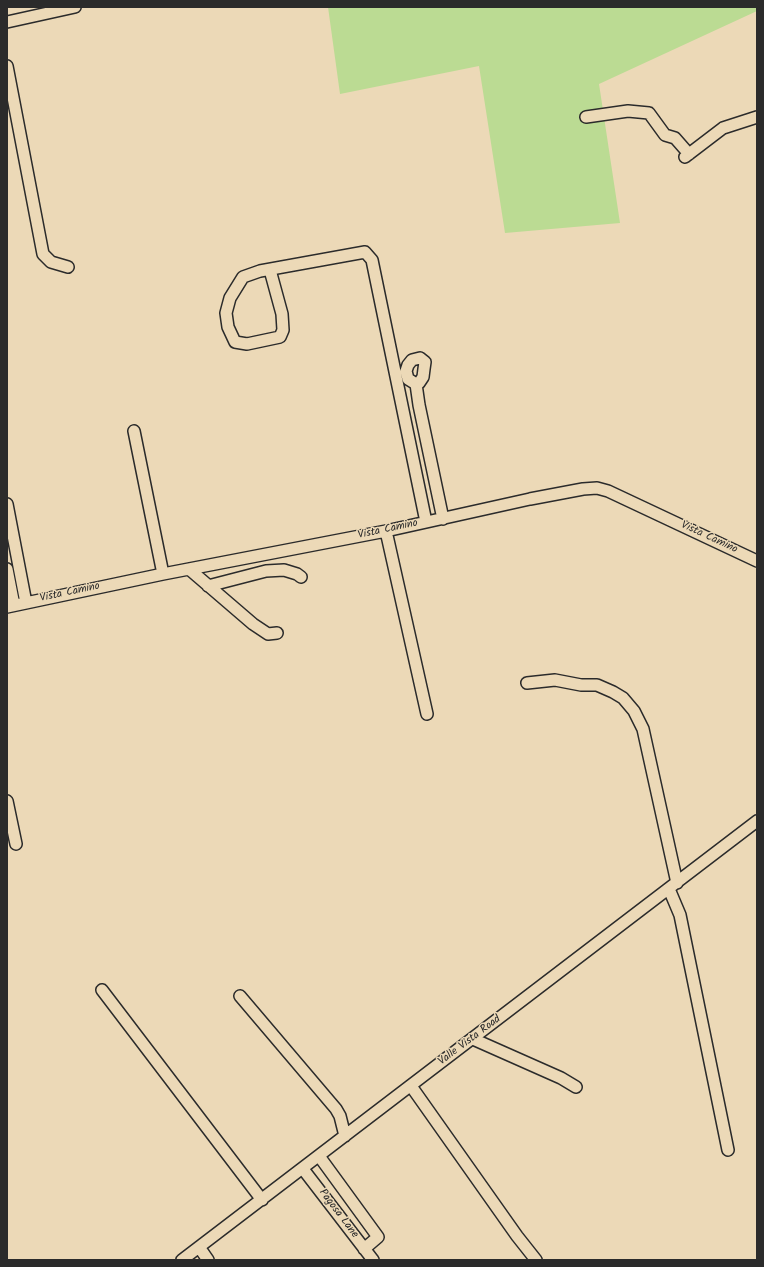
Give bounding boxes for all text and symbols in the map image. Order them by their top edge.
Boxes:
street label: Vista Camino [357,517,419,543]
street label: Vista Camino [679,519,739,557]
street label: Vista Camino [39,580,101,606]
street label: Valle Vista Road [436,1013,504,1069]
street label: Pagosa Lane [315,1187,361,1241]

